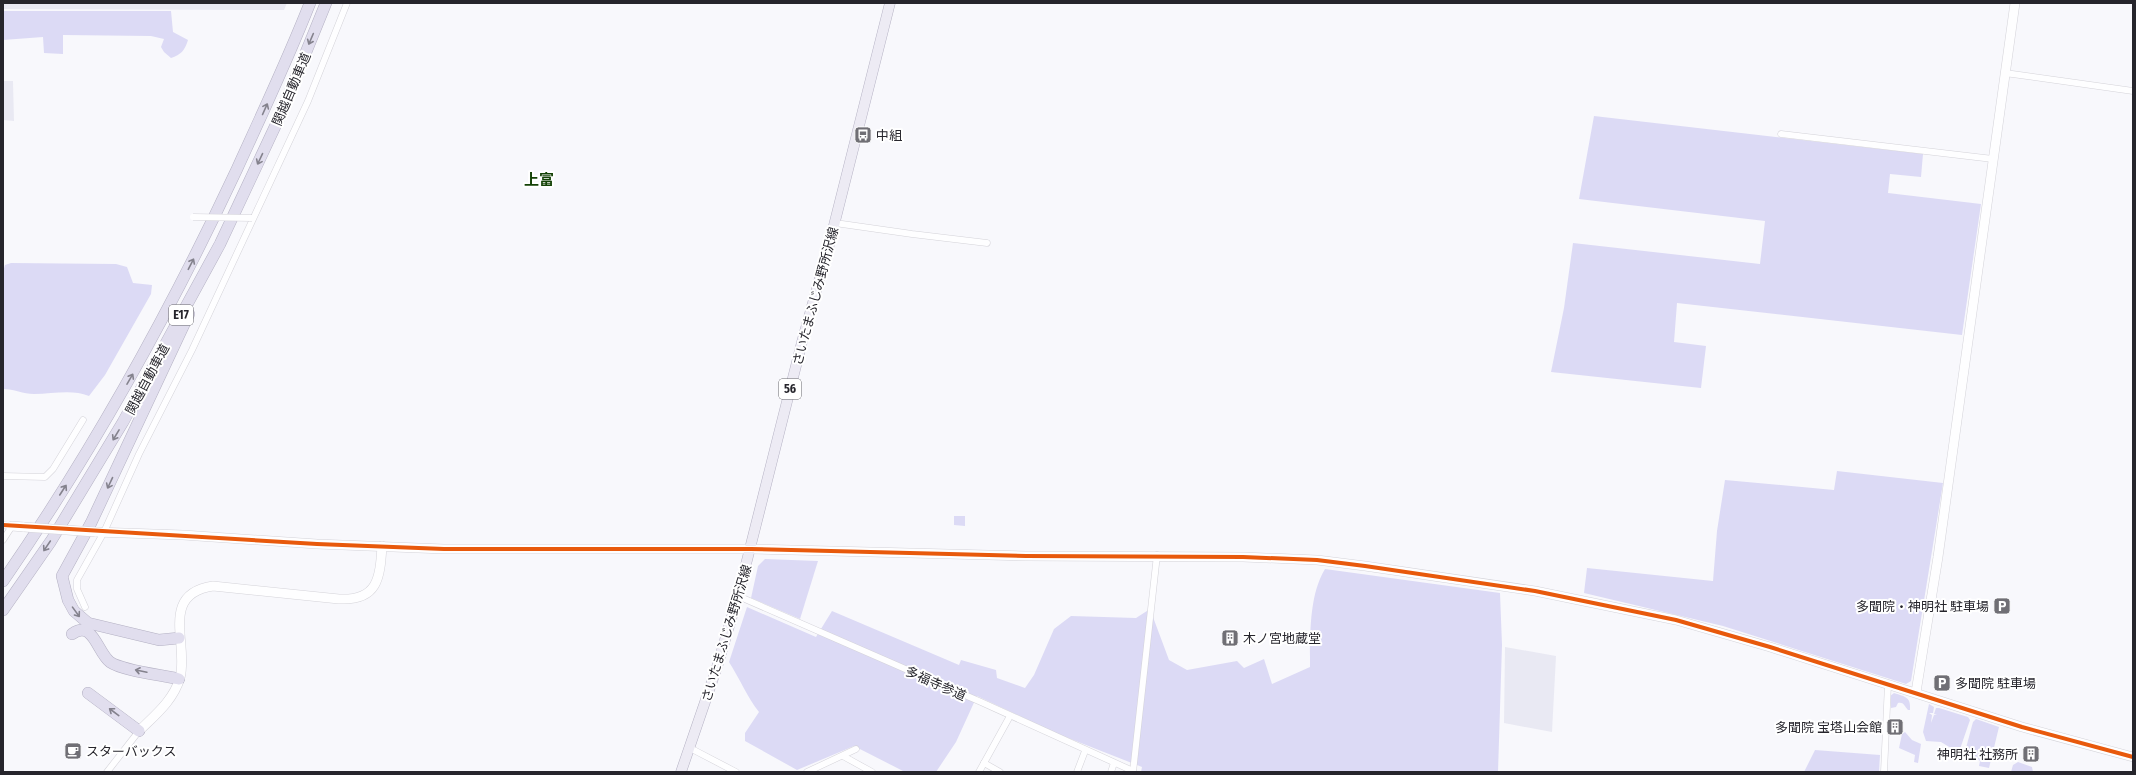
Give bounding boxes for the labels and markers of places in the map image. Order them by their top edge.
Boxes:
bus stop icon: 中組 [853,125,873,145]
place label: 中組 [876,128,902,143]
parking icon: 多聞院・神明社 駐車場 [1992,596,2012,616]
place label: 多聞院・神明社 駐車場 [1856,599,1989,614]
building icon: 木ノ宮地蔵堂 [1220,628,1240,648]
place label: 木ノ宮地蔵堂 [1243,631,1321,646]
parking icon: 多聞院 駐車場 [1932,673,1952,693]
place label: 多聞院 駐車場 [1955,676,2036,691]
building icon: 多聞院 宝塔山会館 [1885,717,1905,737]
place label: 多聞院 宝塔山会館 [1775,720,1882,735]
cafe icon: スターバックス [63,741,83,761]
place label: スターバックス [86,744,176,759]
building icon: 神明社 社務所 [2021,744,2041,764]
place label: 神明社 社務所 [1937,747,2018,762]

